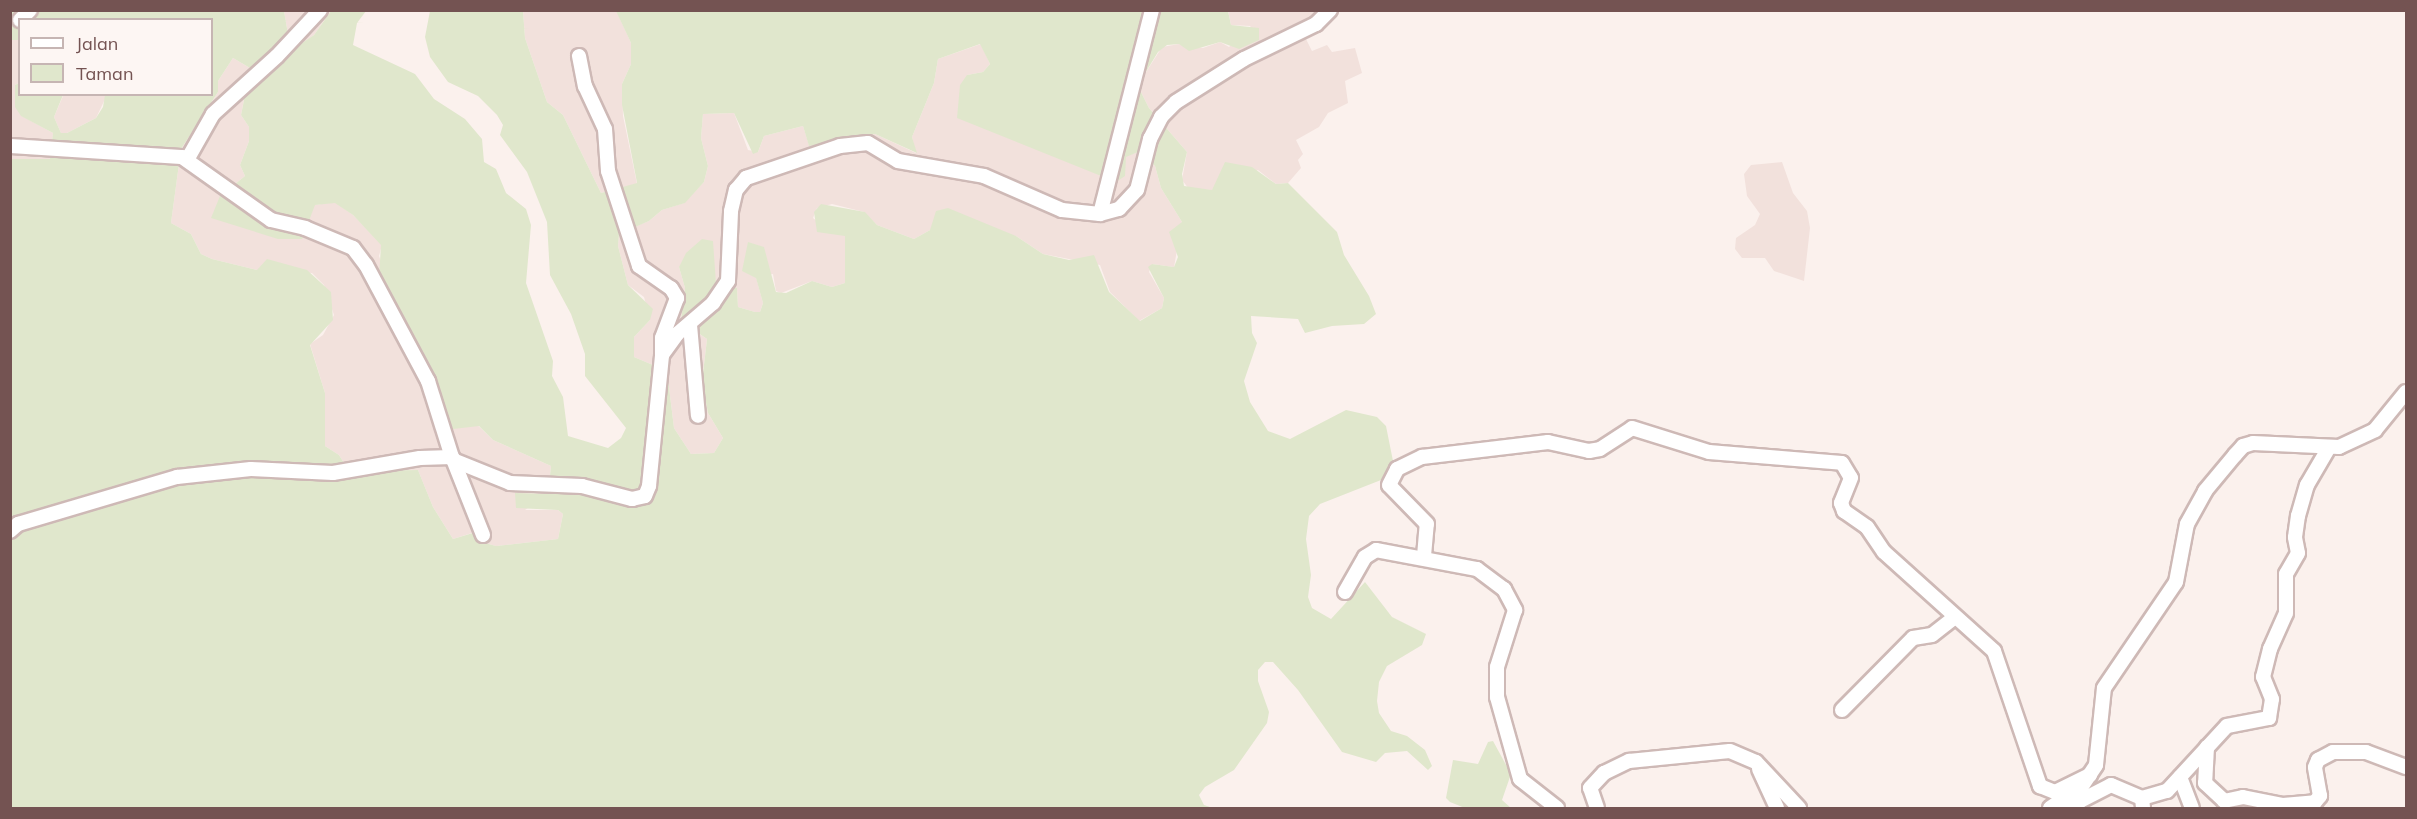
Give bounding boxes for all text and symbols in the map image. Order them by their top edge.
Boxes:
legend [18,18,213,96]
text: Jalan [76,32,118,55]
text: Taman [76,62,133,85]

